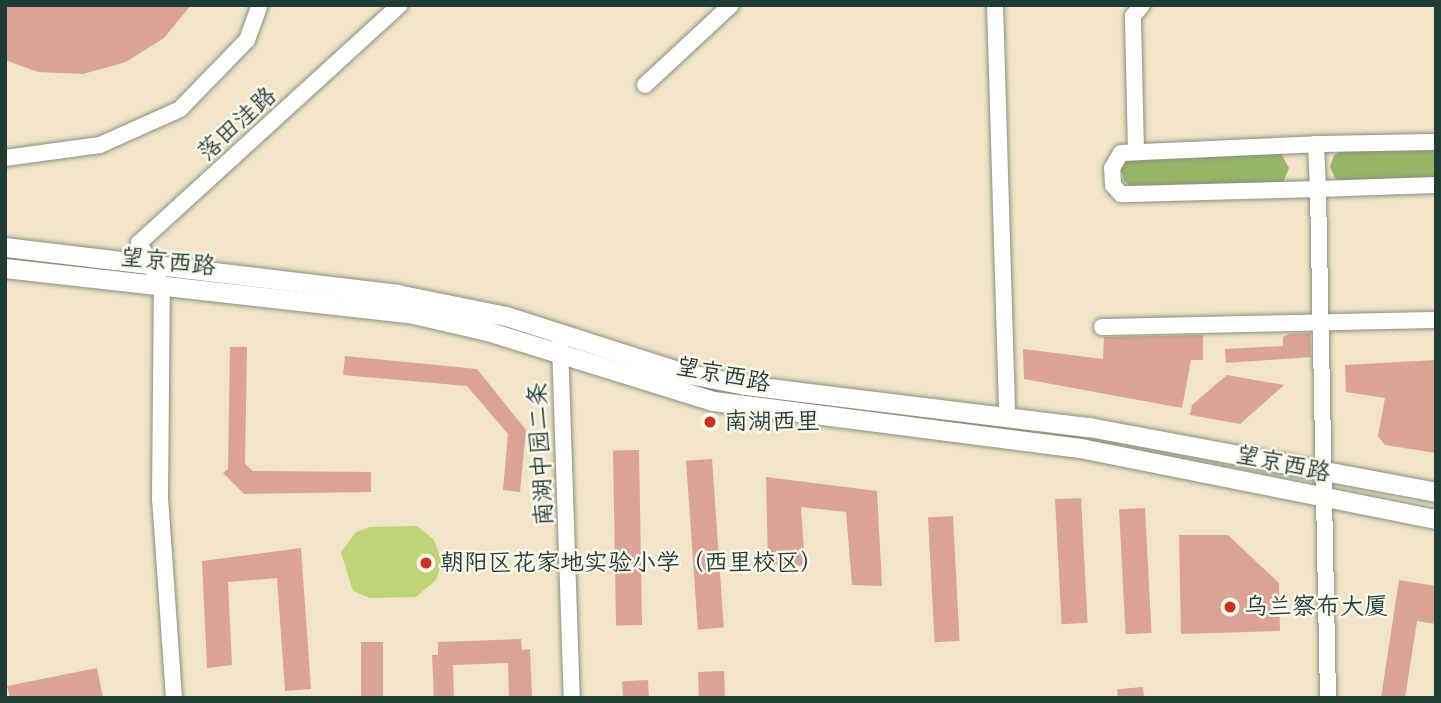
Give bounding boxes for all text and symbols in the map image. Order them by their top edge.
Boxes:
street label: 落田洼路 [192,81,282,167]
street label: 望京西路 [119,243,217,281]
street label: 望京西路 [673,352,773,398]
street label: 南湖中园二条 [523,381,559,527]
place label: 南湖西里 [724,408,820,436]
marker: 南湖西里 [702,414,718,430]
street label: 望京西路 [1233,440,1333,488]
place label: 朝阳区花家地实验小学（西里校区） [440,549,824,577]
marker: 朝阳区花家地实验小学（西里校区） [418,555,434,571]
place label: 乌兰察布大厦 [1244,593,1388,621]
marker: 乌兰察布大厦 [1222,599,1238,615]

